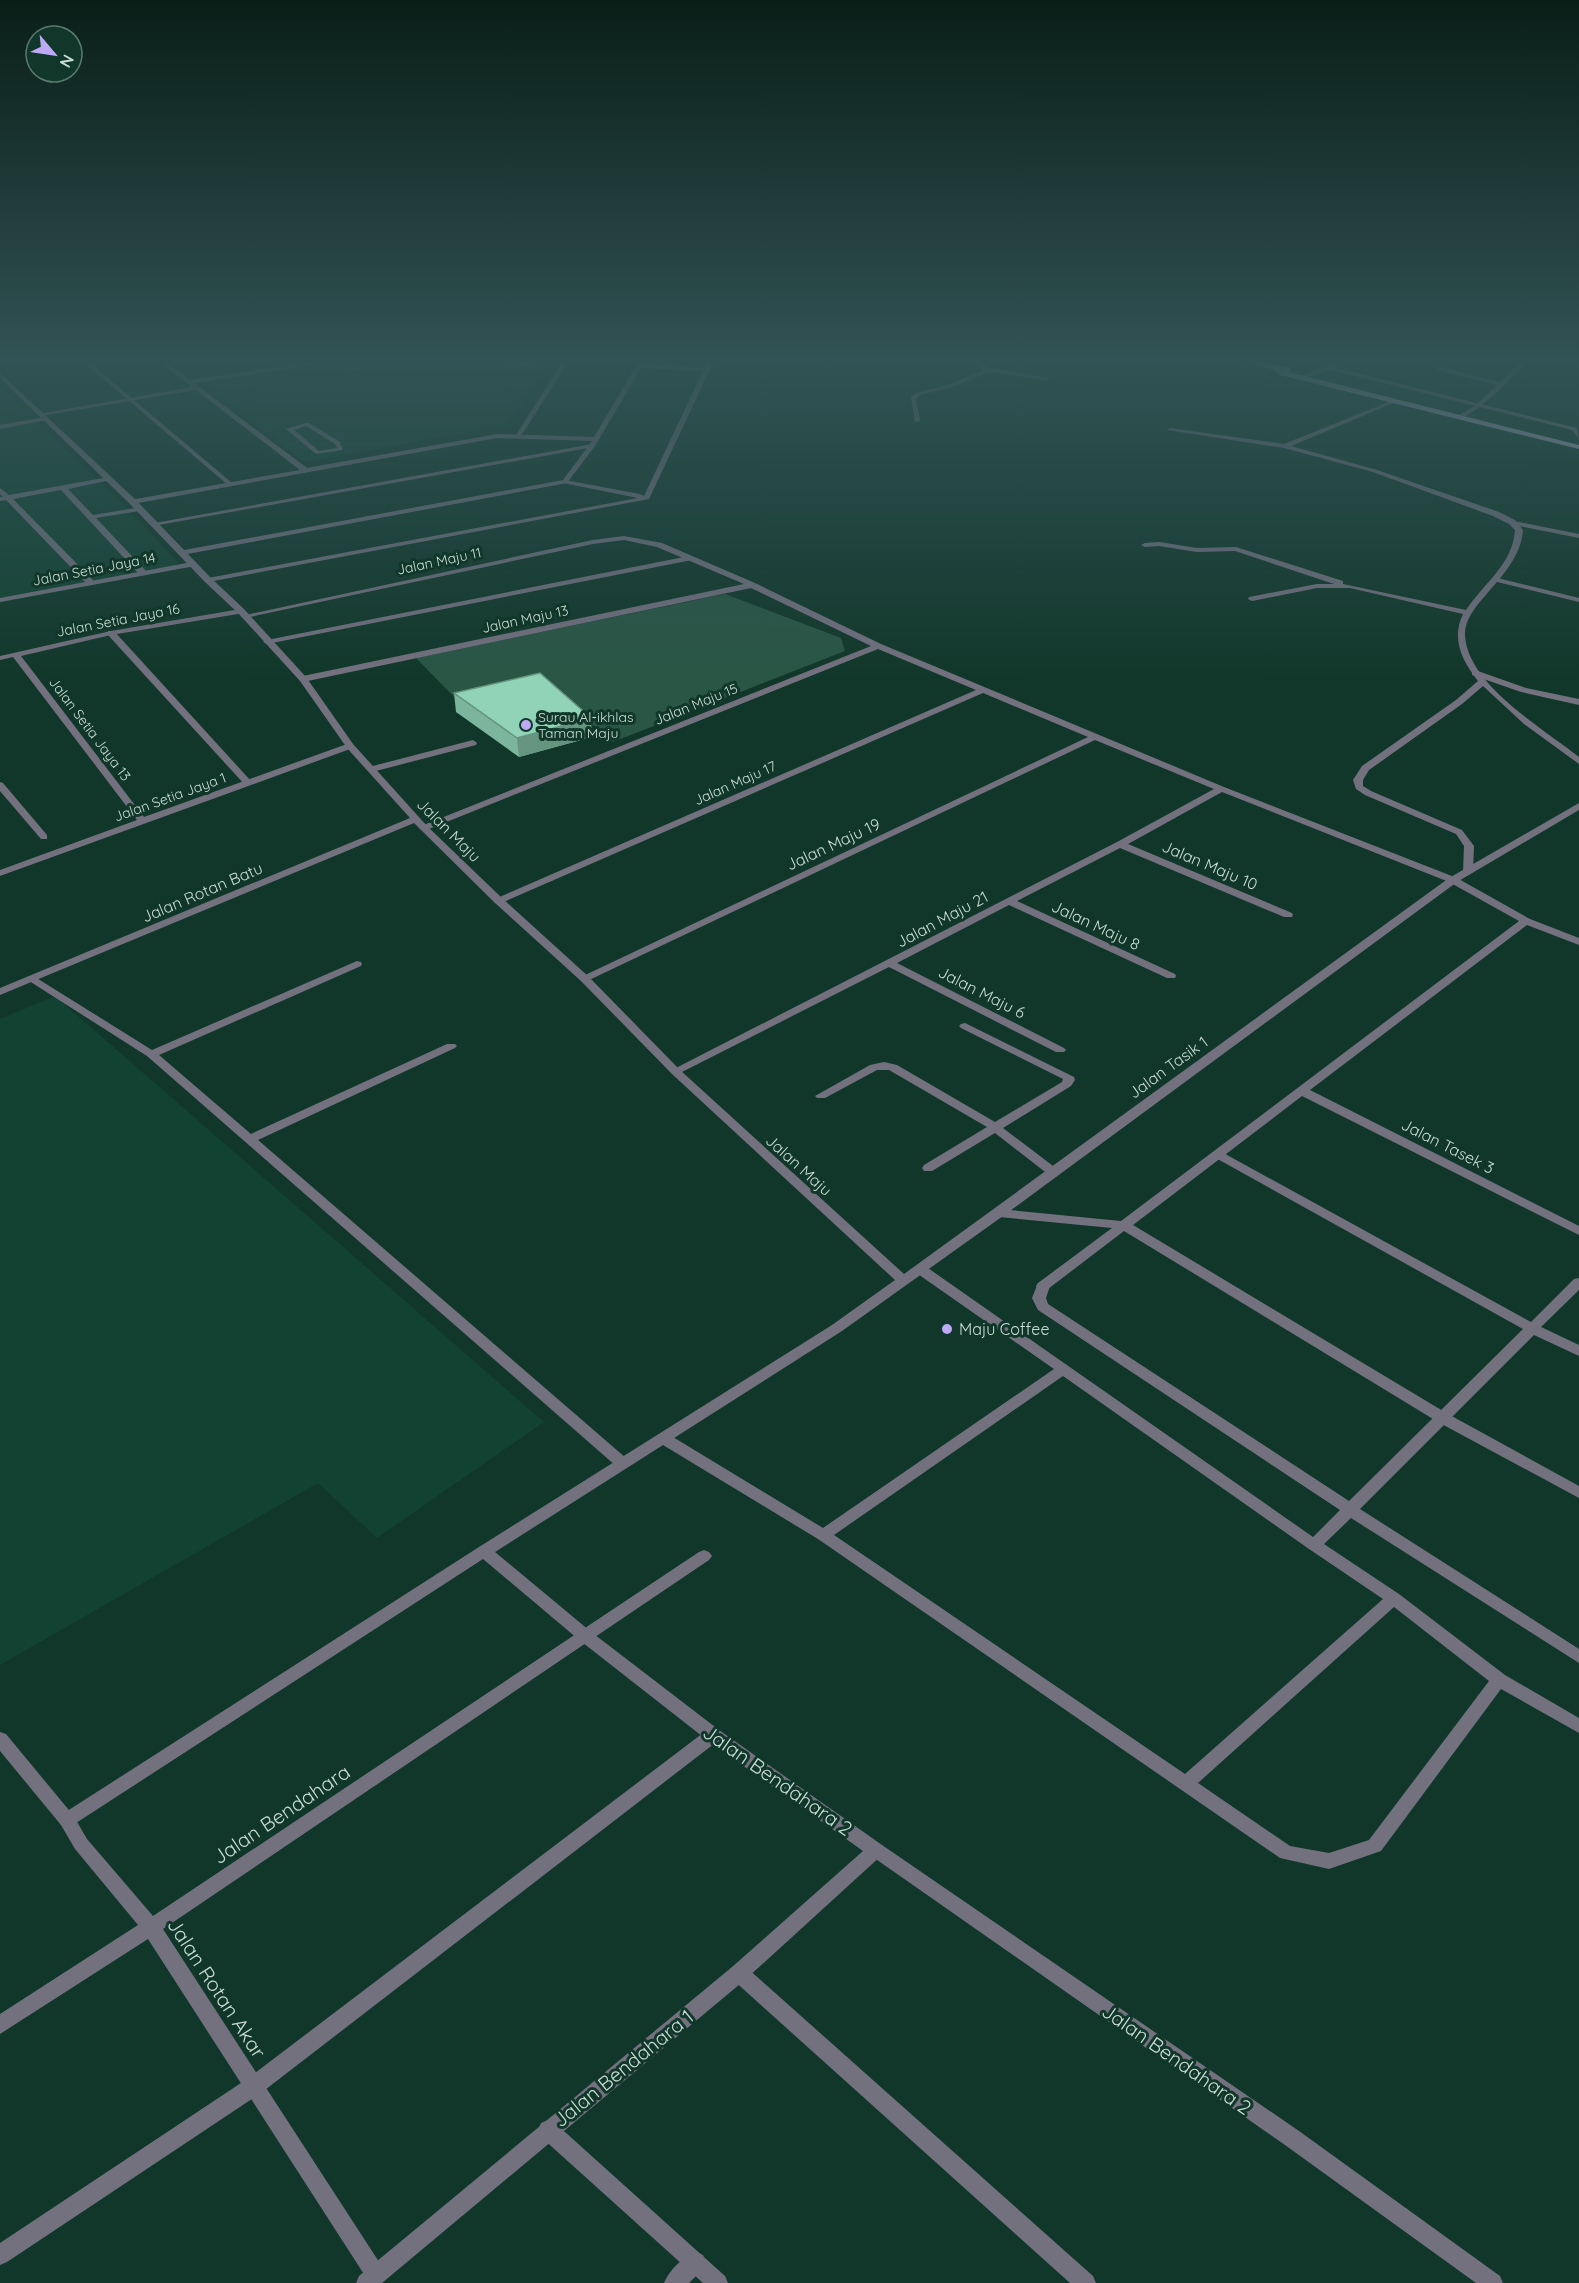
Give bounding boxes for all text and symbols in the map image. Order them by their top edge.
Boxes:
north arrow [24,24,84,84]
text: N [56,51,79,71]
street label: Jalan Maju 11 [395,543,483,579]
street label: Jalan Setia Jaya 14 [31,548,157,590]
street label: Jalan Setia Jaya 16 [55,599,182,641]
street label: Jalan Maju 13 [480,601,570,637]
street label: Jalan Setia Jaya 13 [45,674,135,784]
street label: Jalan Maju 15 [652,679,740,729]
place label: Surau Al-ikhlas Taman Maju [538,708,634,742]
marker: Surau Al-ikhlas Taman Maju [519,718,533,732]
street label: Jalan Maju 17 [691,757,779,809]
street label: Jalan Setia Jaya 1 [112,768,228,826]
street label: Jalan Maju [413,794,485,866]
street label: Jalan Maju 19 [783,813,883,874]
street label: Jalan Maju 10 [1159,836,1261,894]
street label: Jalan Rotan Batu [138,857,266,927]
street label: Jalan Maju 21 [893,886,991,952]
street label: Jalan Maju 8 [1049,896,1143,954]
street label: Jalan Maju 6 [935,961,1029,1023]
street label: Jalan Tasik 1 [1124,1031,1212,1103]
street label: Jalan Tasek 3 [1398,1114,1498,1178]
street label: Jalan Maju [762,1130,836,1200]
place label: Maju Coffee [959,1319,1049,1339]
marker: Maju Coffee [940,1322,954,1336]
street label: Jalan Bendahara 2 [698,1719,858,1841]
street label: Jalan Bendahara [207,1759,355,1869]
street label: Jalan Rotan Akar [162,1913,272,2063]
street label: Jalan Bendahara 2 [1097,1998,1257,2120]
street label: Jalan Bendahara 1 [548,2004,698,2132]

